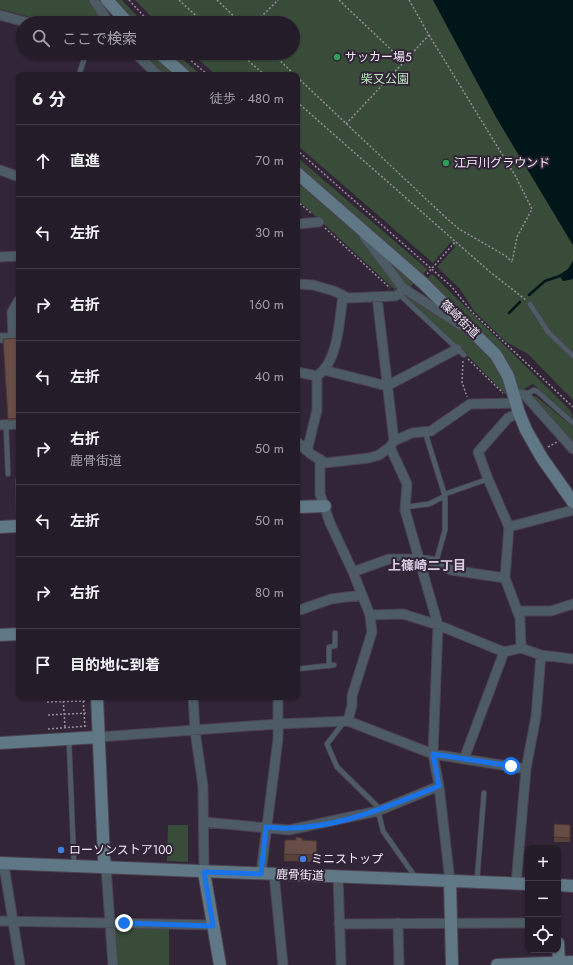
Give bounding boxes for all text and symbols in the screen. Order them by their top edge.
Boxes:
search box [16,16,300,60]
icon: search [30,27,52,49]
text: ここで検索 [62,28,137,50]
place label: サッカー場５ [345,48,412,66]
marker: サッカー場５ [332,52,342,62]
park label: 柴又公園 [361,70,409,88]
text: 6 分 [32,87,65,111]
text: 徒歩 · 480 m [210,89,284,108]
icon: ahead [32,150,54,172]
text: 直進 [70,150,100,172]
text: 70 m [255,151,284,170]
place label: 江戸川グラウンド [454,154,550,172]
marker: 江戸川グラウンド [441,158,451,168]
icon: left [32,222,54,244]
text: 左折 [70,222,100,244]
text: 30 m [255,223,284,242]
icon: right [32,294,54,316]
text: 右折 [70,294,100,316]
text: 160 m [249,295,284,314]
street label: 篠崎街道 [436,296,484,342]
icon: left [32,366,54,388]
text: 左折 [70,366,100,388]
text: 40 m [255,367,284,386]
text: 右折 [70,428,100,450]
icon: right [32,438,54,460]
text: 50 m [255,439,284,458]
text: 鹿骨街道 [70,451,122,470]
icon: left [32,510,54,532]
text: 左折 [70,510,100,532]
text: 50 m [255,511,284,530]
district label: 上篠崎二丁目 [388,556,466,575]
icon: right [32,582,54,604]
text: 右折 [70,582,100,604]
text: 80 m [255,583,284,602]
icon: arrive [32,654,54,676]
text: 目的地に到着 [70,654,160,676]
route start [502,757,520,775]
place label: ローソンストア100 [69,841,173,859]
marker: ローソンストア100 [56,845,66,855]
map controls [525,845,561,953]
button: + [525,845,561,881]
place label: ミニストップ [311,850,383,868]
marker: ミニストップ [298,854,308,864]
street label: 鹿骨街道 [276,865,324,885]
button: − [525,881,561,917]
route end [115,914,133,932]
button: locate [525,917,561,953]

